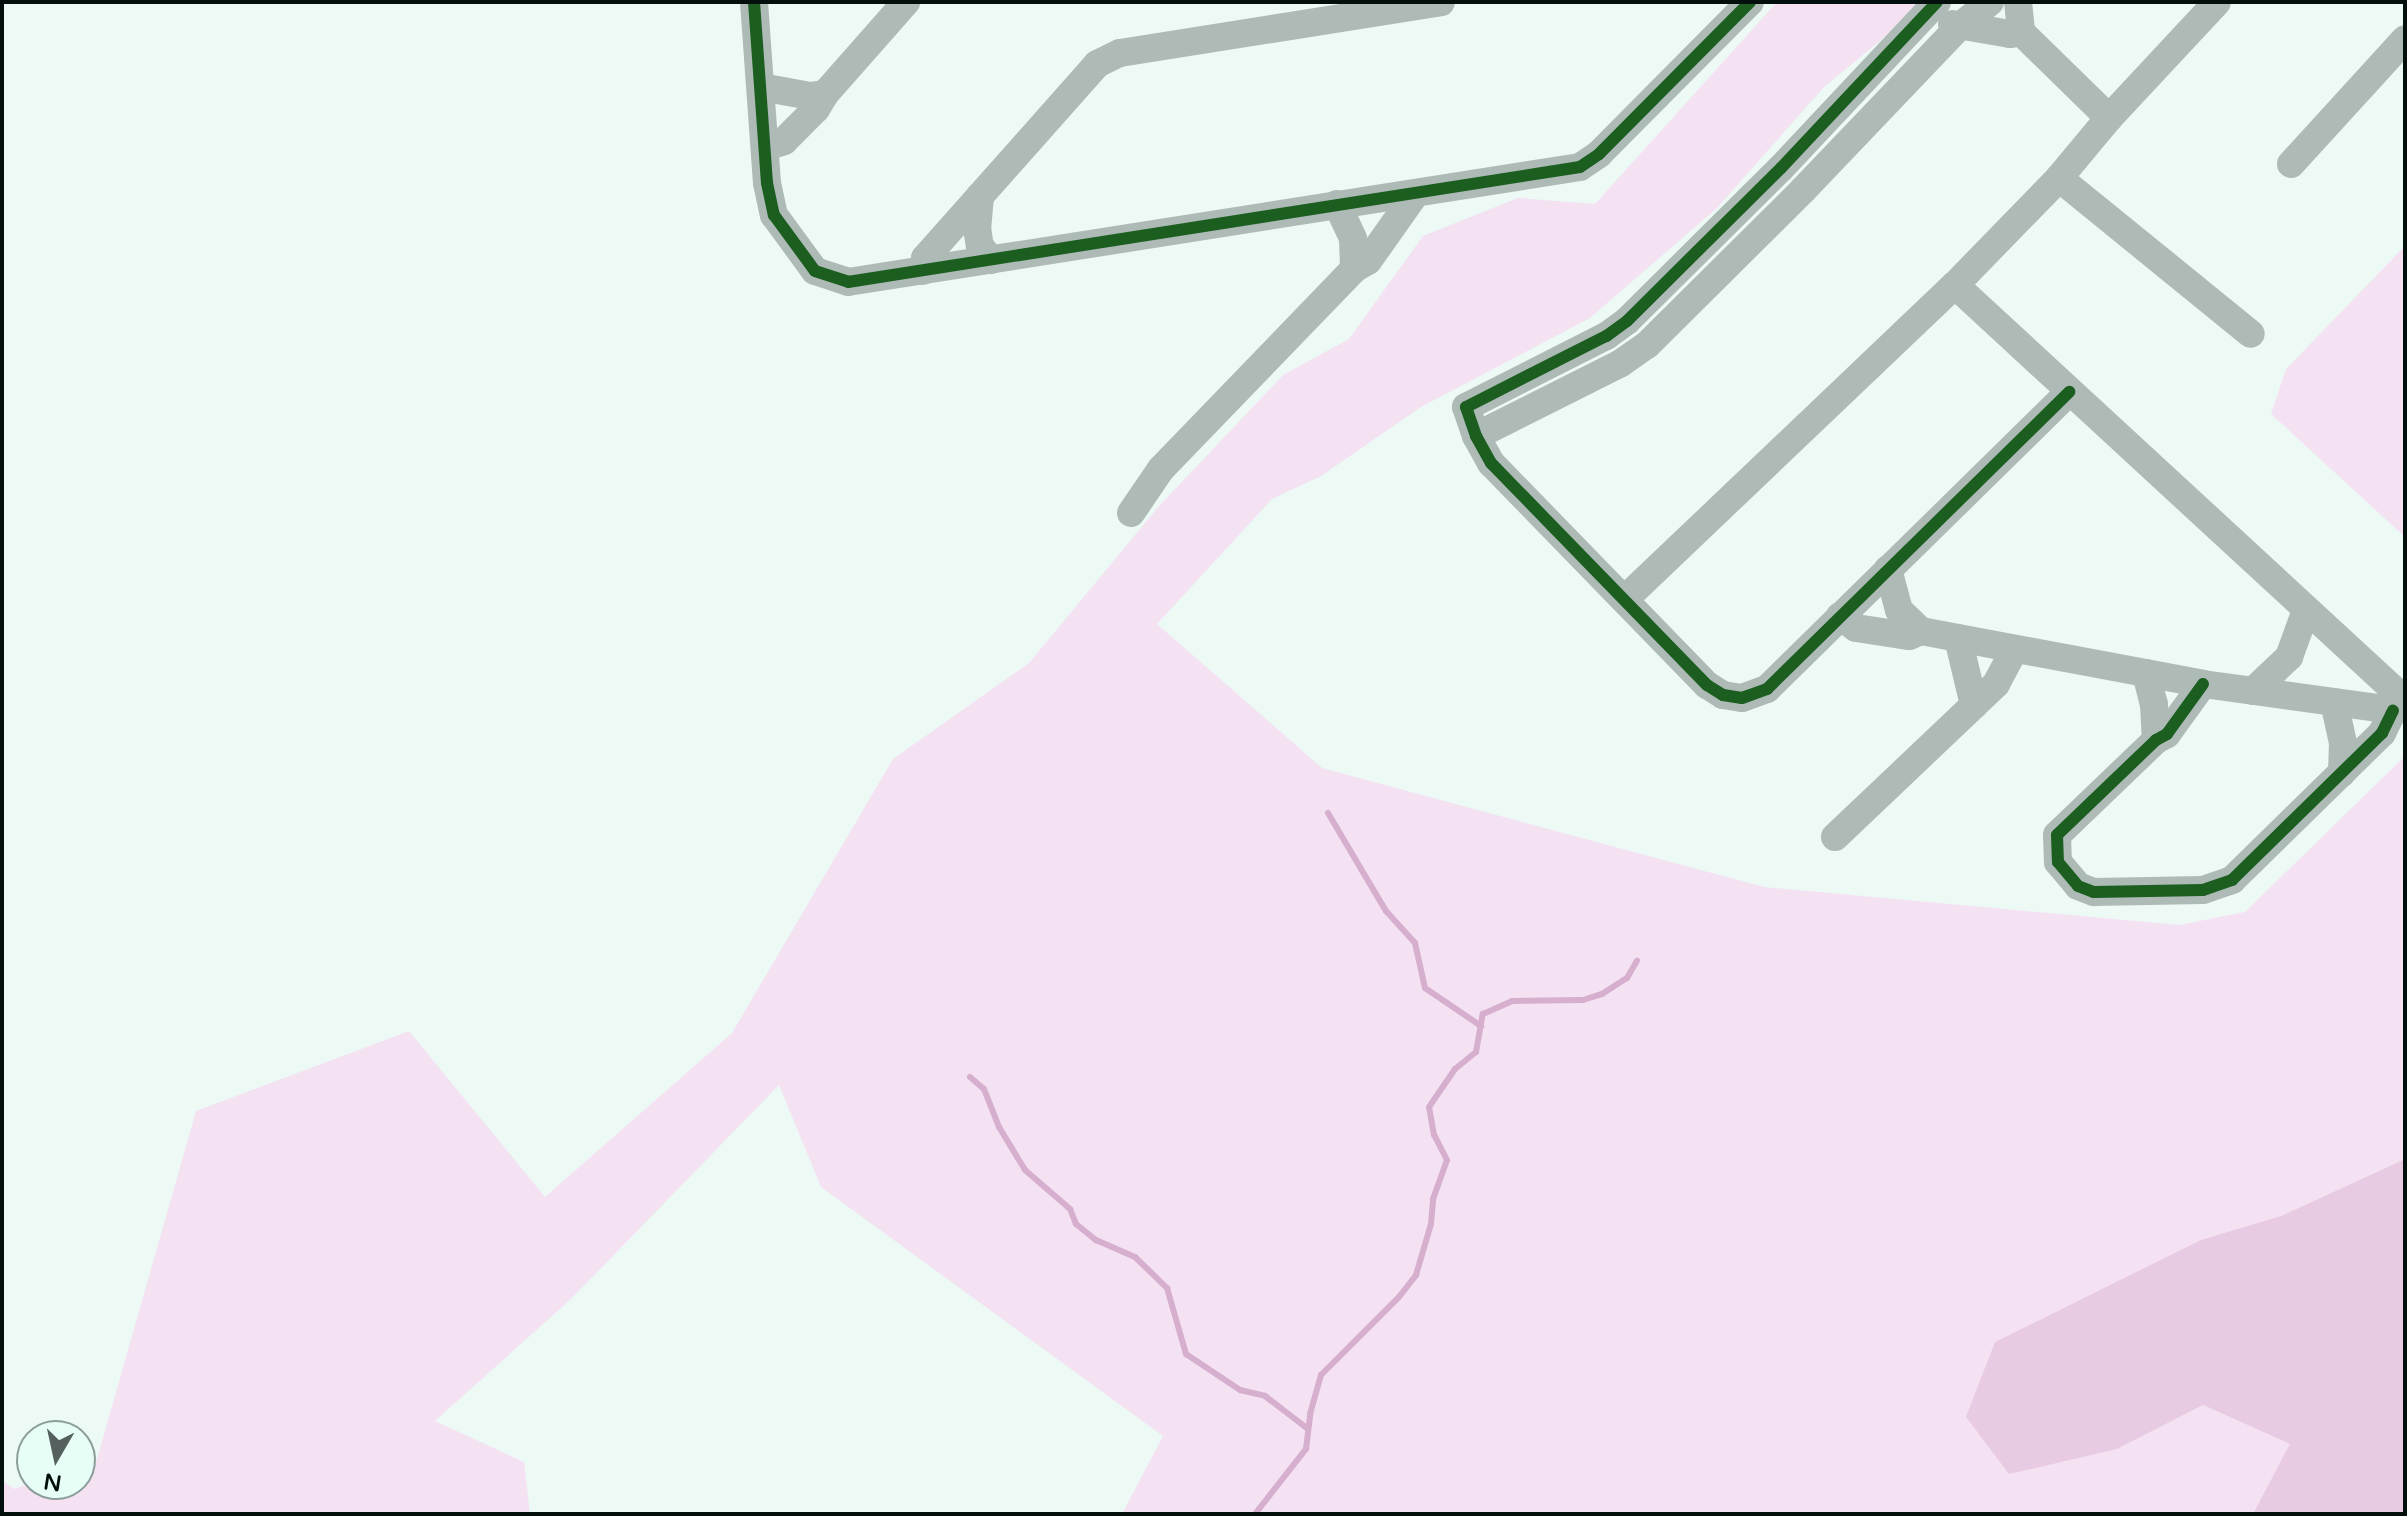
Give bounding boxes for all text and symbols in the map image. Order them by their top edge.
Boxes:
north arrow [16,1420,96,1500]
text: N [42,1468,63,1496]

